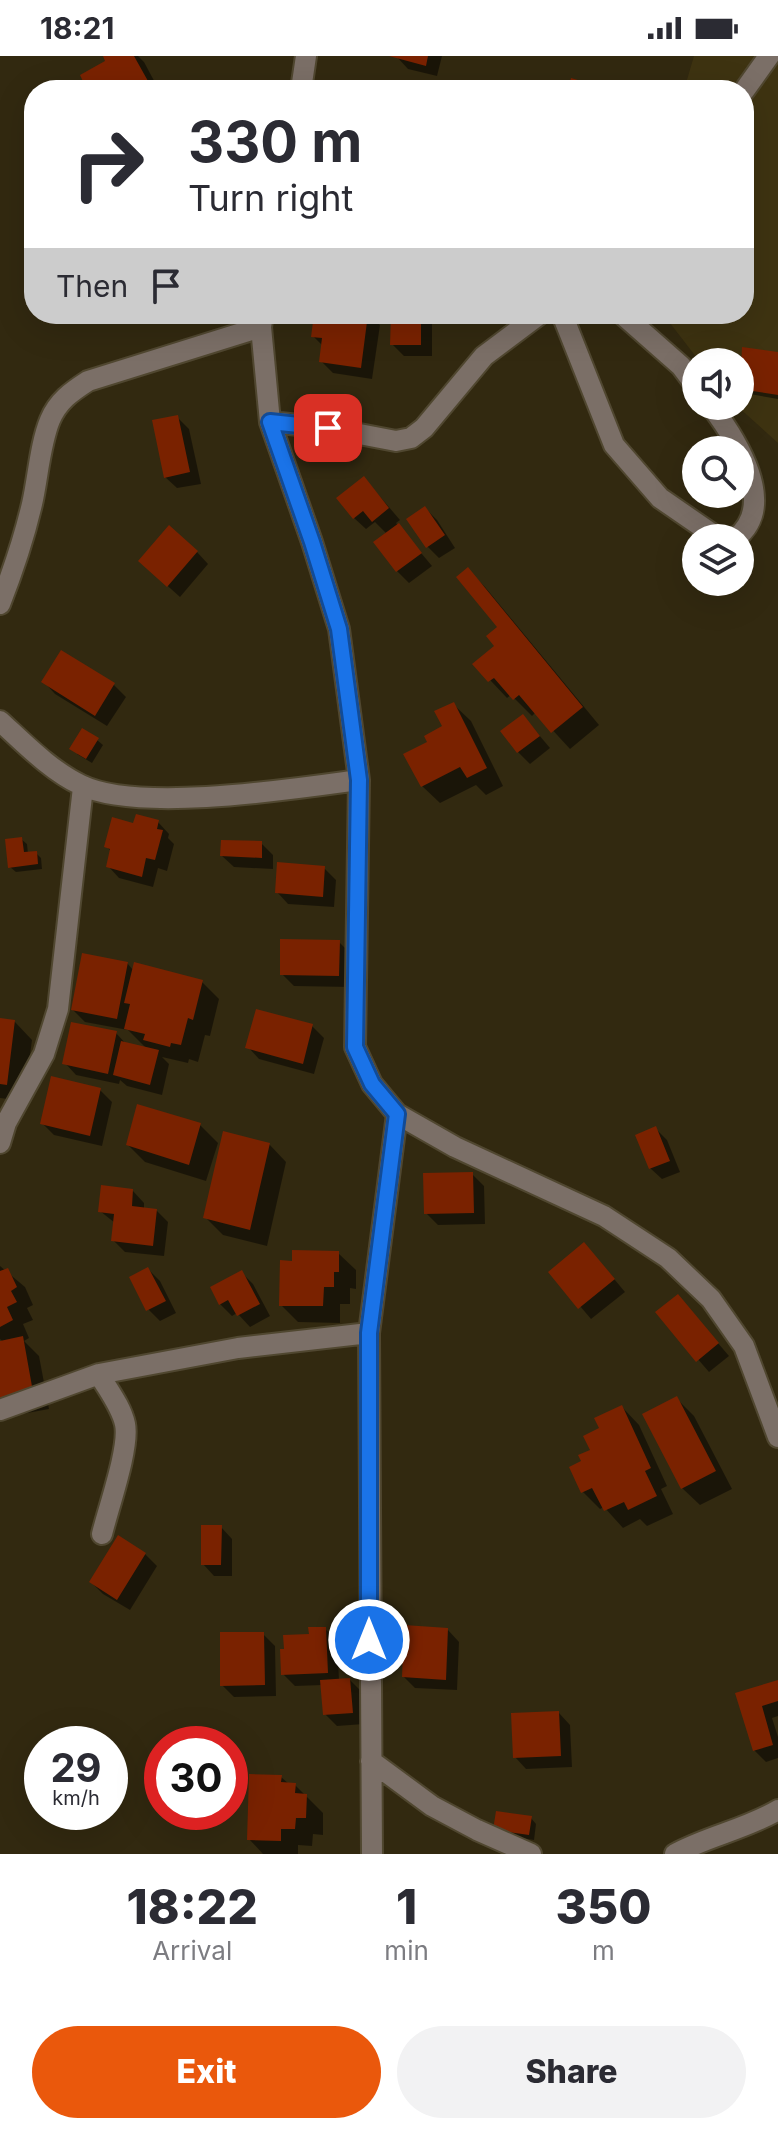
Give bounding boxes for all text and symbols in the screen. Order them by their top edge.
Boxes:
text: 18:21 [40,10,114,46]
text: 330 m [188,108,362,176]
icon: right [56,112,160,216]
text: Turn right [188,176,353,220]
icon: arrive [144,264,188,308]
text: Then [56,268,128,304]
map controls [682,348,754,596]
button: sound [682,348,754,420]
pin [294,394,362,462]
icon: arrive [306,406,350,450]
button: search [682,436,754,508]
button: layers [682,524,754,596]
position arrow [327,1598,411,1682]
speed limit sign: 30 [144,1726,248,1830]
text: 29 [50,1743,102,1792]
text: km/h [52,1786,100,1810]
text: 18:22 [127,1877,258,1936]
text: 1 [396,1877,417,1936]
text: 350 [555,1877,651,1936]
text: Arrival [152,1935,232,1966]
text: min [384,1935,429,1966]
text: m [592,1935,615,1966]
button: Exit [32,2026,381,2118]
button: Share [397,2026,746,2118]

